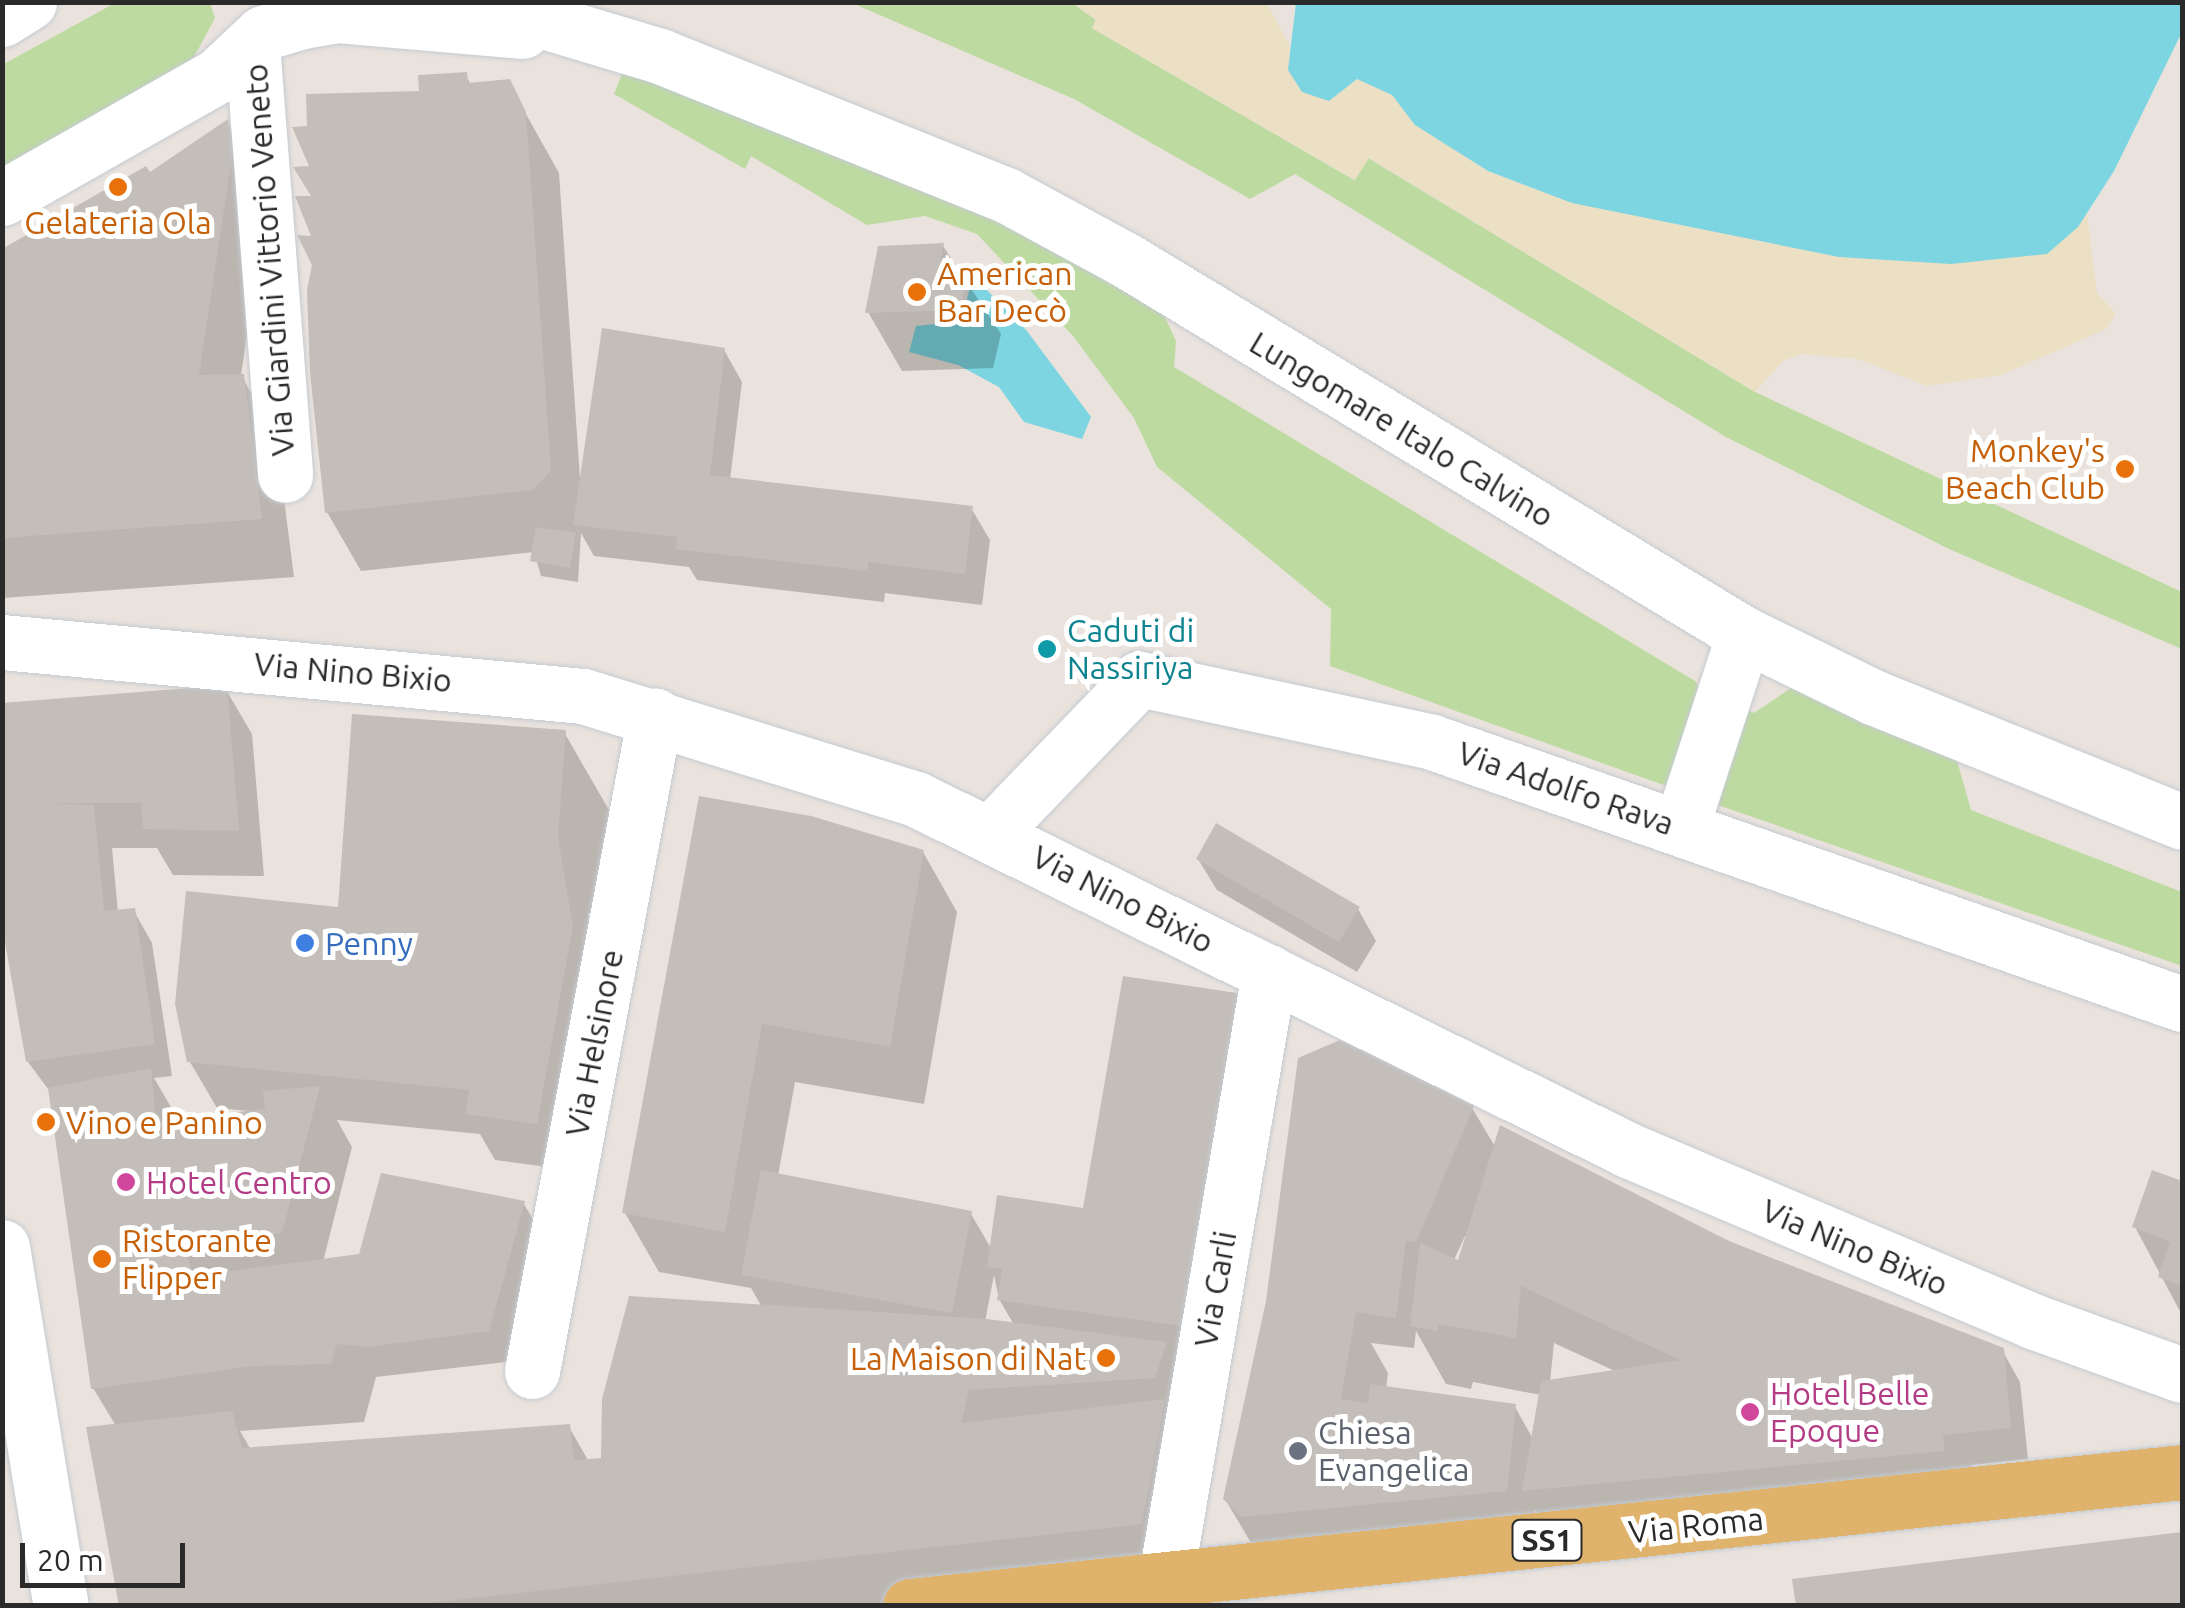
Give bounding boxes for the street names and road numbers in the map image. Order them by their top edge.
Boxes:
street label: Via Giardini Vittorio Veneto [236,63,302,457]
street label: Lungomare Italo Calvino [1243,323,1561,535]
street label: Via Nino Bixio [252,644,454,700]
street label: Via Adolfo Rava [1453,733,1679,843]
street label: Via Nino Bixio [1026,837,1220,961]
street label: Via Helsinore [557,946,631,1140]
street label: Via Nino Bixio [1756,1191,1954,1303]
street label: Via Carli [1186,1228,1244,1350]
street label: Via Roma [1627,1499,1765,1551]
road number: SS1 [1510,1515,1584,1565]

